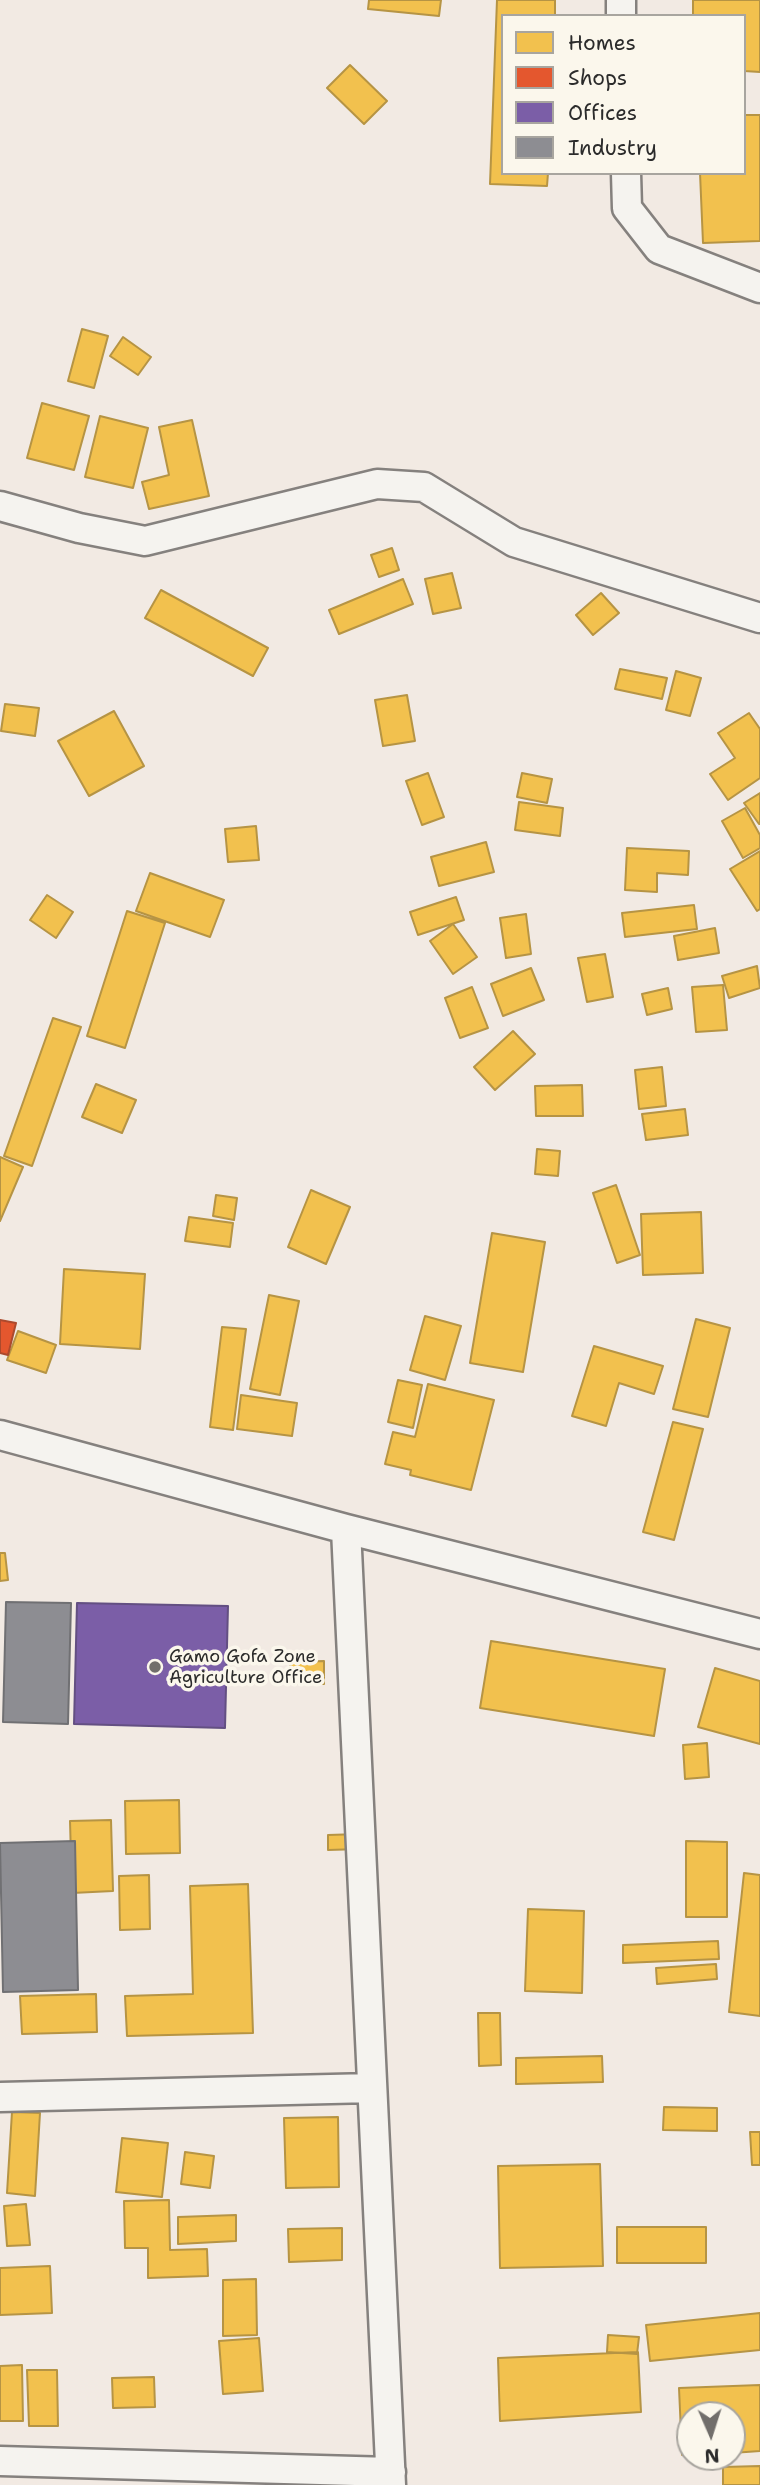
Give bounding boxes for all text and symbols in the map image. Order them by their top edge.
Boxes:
legend [501,14,746,175]
text: Homes [568,29,636,57]
text: Shops [568,64,627,92]
text: Offices [568,99,637,127]
text: Industry [568,134,657,162]
place label: Gamo Gofa Zone Agriculture Office [169,1646,322,1688]
marker: Gamo Gofa Zone Agriculture Office [147,1659,163,1675]
north arrow [676,2401,746,2471]
text: N [704,2443,720,2468]

